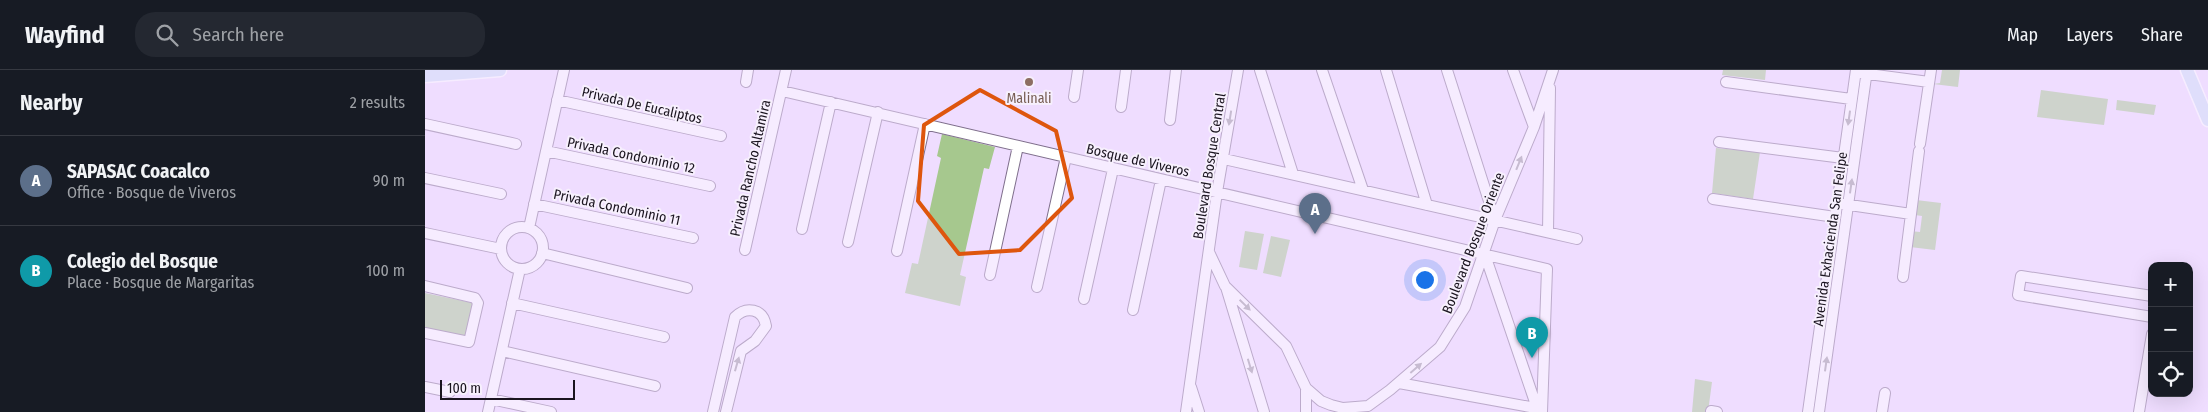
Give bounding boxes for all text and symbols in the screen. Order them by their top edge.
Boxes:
search box [135,12,485,57]
text: Wayfind [25,21,105,49]
icon: search [153,21,181,49]
text: Search here [193,23,284,46]
text: Map [2007,24,2038,46]
text: Layers [2066,24,2113,46]
text: Share [2141,24,2183,46]
marker: Malinali [1023,76,1035,88]
street label: Privada De Eucaliptos [580,83,704,128]
text: Nearby [20,90,82,116]
place label: Malinali [1006,90,1052,107]
street label: Boulevard Bosque Central [1190,92,1229,240]
text: 2 results [350,93,405,112]
street label: Privada Rancho Altamira [726,98,775,238]
one-way arrow [1226,111,1234,127]
one-way arrow [1845,111,1853,127]
street label: Privada Condominio 12 [566,134,696,177]
street label: Bosque de Viveros [1085,140,1191,181]
street label: Avenida Exhacienda San Felipe [1810,151,1851,327]
one-way arrow [1515,156,1523,170]
text: SAPASAC Coacalco [67,160,210,183]
street label: Boulevard Bosque Oriente [1439,170,1508,316]
text: A [32,171,40,190]
text: 90 m [373,171,405,190]
one-way arrow [1847,177,1855,193]
text: Office · Bosque de Viveros [67,183,236,202]
street label: Privada Condominio 11 [552,186,682,229]
pin: A [1299,193,1331,234]
text: Colegio del Bosque [67,250,218,273]
text: B [32,261,40,280]
text: 100 m [366,261,405,280]
map controls [2148,262,2193,397]
button: + [2148,262,2193,307]
your location [1412,267,1438,293]
text: Place · Bosque de Margaritas [67,273,254,292]
one-way arrow [1239,299,1251,311]
button: − [2148,307,2193,352]
pin: B [1516,317,1548,358]
button: locate [2148,352,2193,397]
one-way arrow [1822,355,1830,371]
one-way arrow [733,357,741,372]
one-way arrow [1246,359,1254,374]
one-way arrow [1410,362,1422,374]
scale bar [440,377,575,400]
text: 100 m [447,380,481,397]

